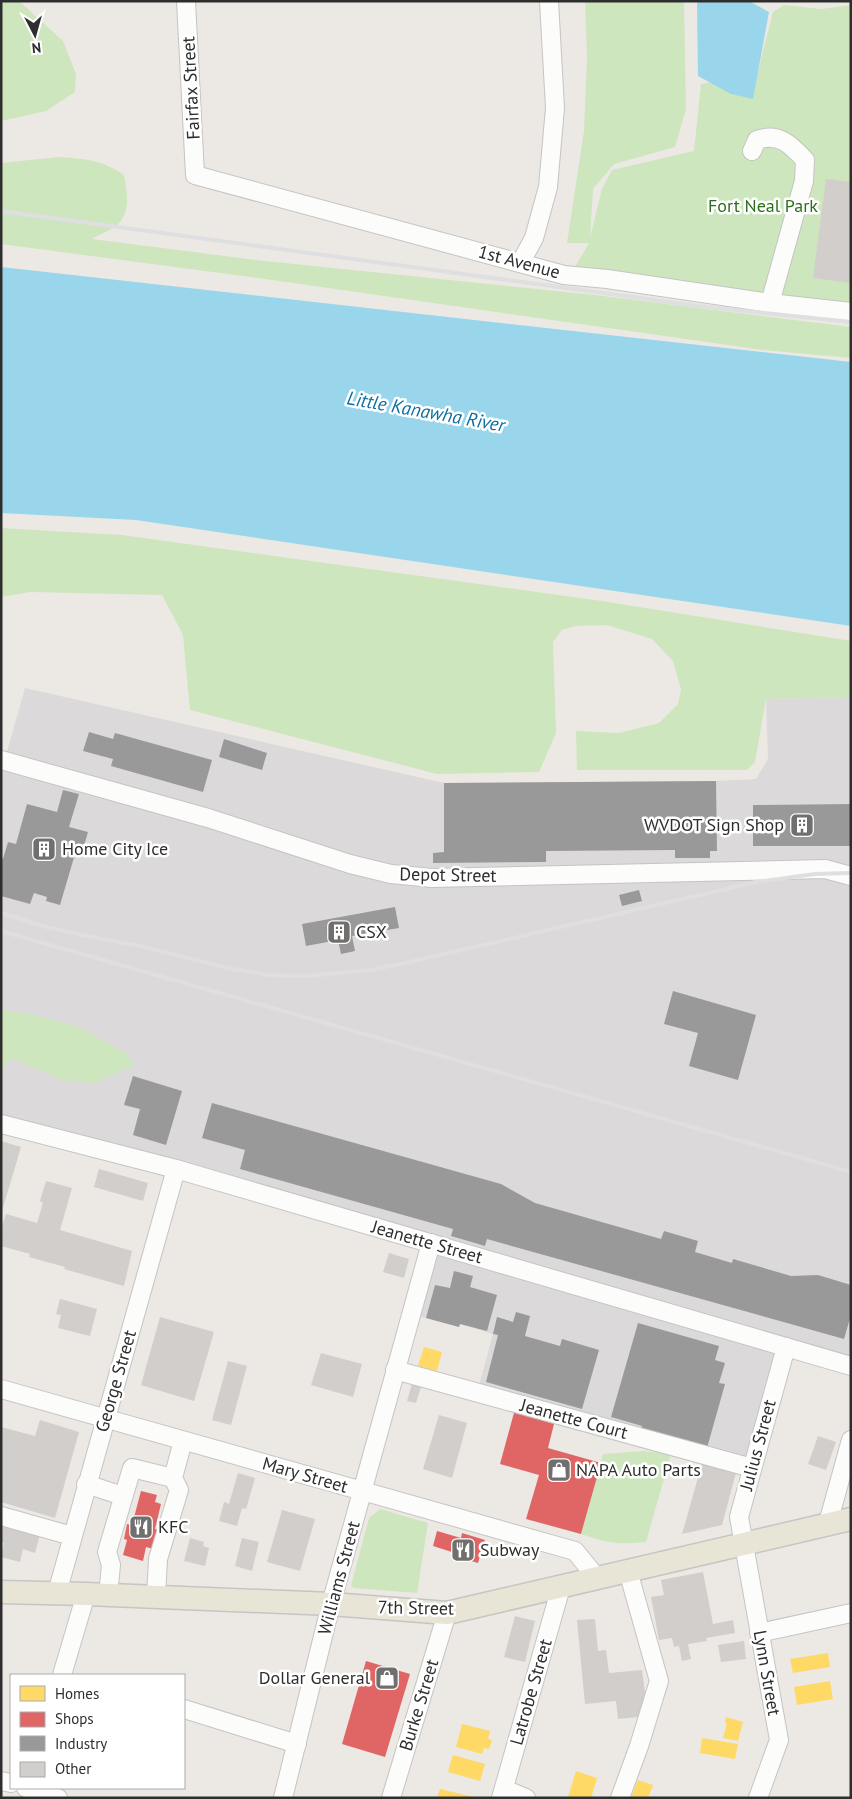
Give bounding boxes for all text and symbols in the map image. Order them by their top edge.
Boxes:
north arrow [10,10,60,60]
street label: Fairfax Street [176,36,205,140]
text: N [31,38,42,57]
park label: Fort Neal Park [708,194,818,217]
street label: 1st Avenue [476,240,563,283]
water label: Little Kanawha River [345,385,509,437]
building icon: WVDOT Sign Shop [789,812,815,838]
place label: WVDOT Sign Shop [644,813,784,836]
building icon: Home City Ice [31,836,57,862]
place label: Home City Ice [62,837,168,860]
street label: Depot Street [399,862,497,887]
building icon: CSX [326,919,352,945]
place label: CSX [356,920,387,943]
street label: Jeanette Street [368,1214,485,1268]
street label: George Street [90,1327,141,1435]
street label: Jeanette Court [517,1393,630,1444]
street label: Julius Street [734,1397,781,1494]
street label: Mary Street [260,1451,351,1498]
shop icon: NAPA Auto Parts [546,1457,572,1483]
place label: NAPA Auto Parts [576,1458,701,1481]
restaurant icon: KFC [128,1514,154,1540]
place label: KFC [158,1515,189,1538]
street label: Williams Street [312,1518,365,1637]
restaurant icon: Subway [450,1537,476,1563]
place label: Subway [480,1538,540,1561]
street label: 7th Street [378,1595,454,1620]
street label: Lynn Street [749,1628,786,1717]
street label: Latrobe Street [504,1636,557,1748]
street label: Burke Street [394,1656,443,1753]
shop icon: Dollar General [374,1665,400,1691]
place label: Dollar General [259,1666,371,1689]
legend [10,1674,185,1789]
text: Homes [55,1684,99,1703]
text: Shops [55,1709,94,1728]
text: Industry [55,1734,107,1753]
text: Other [55,1759,91,1778]

